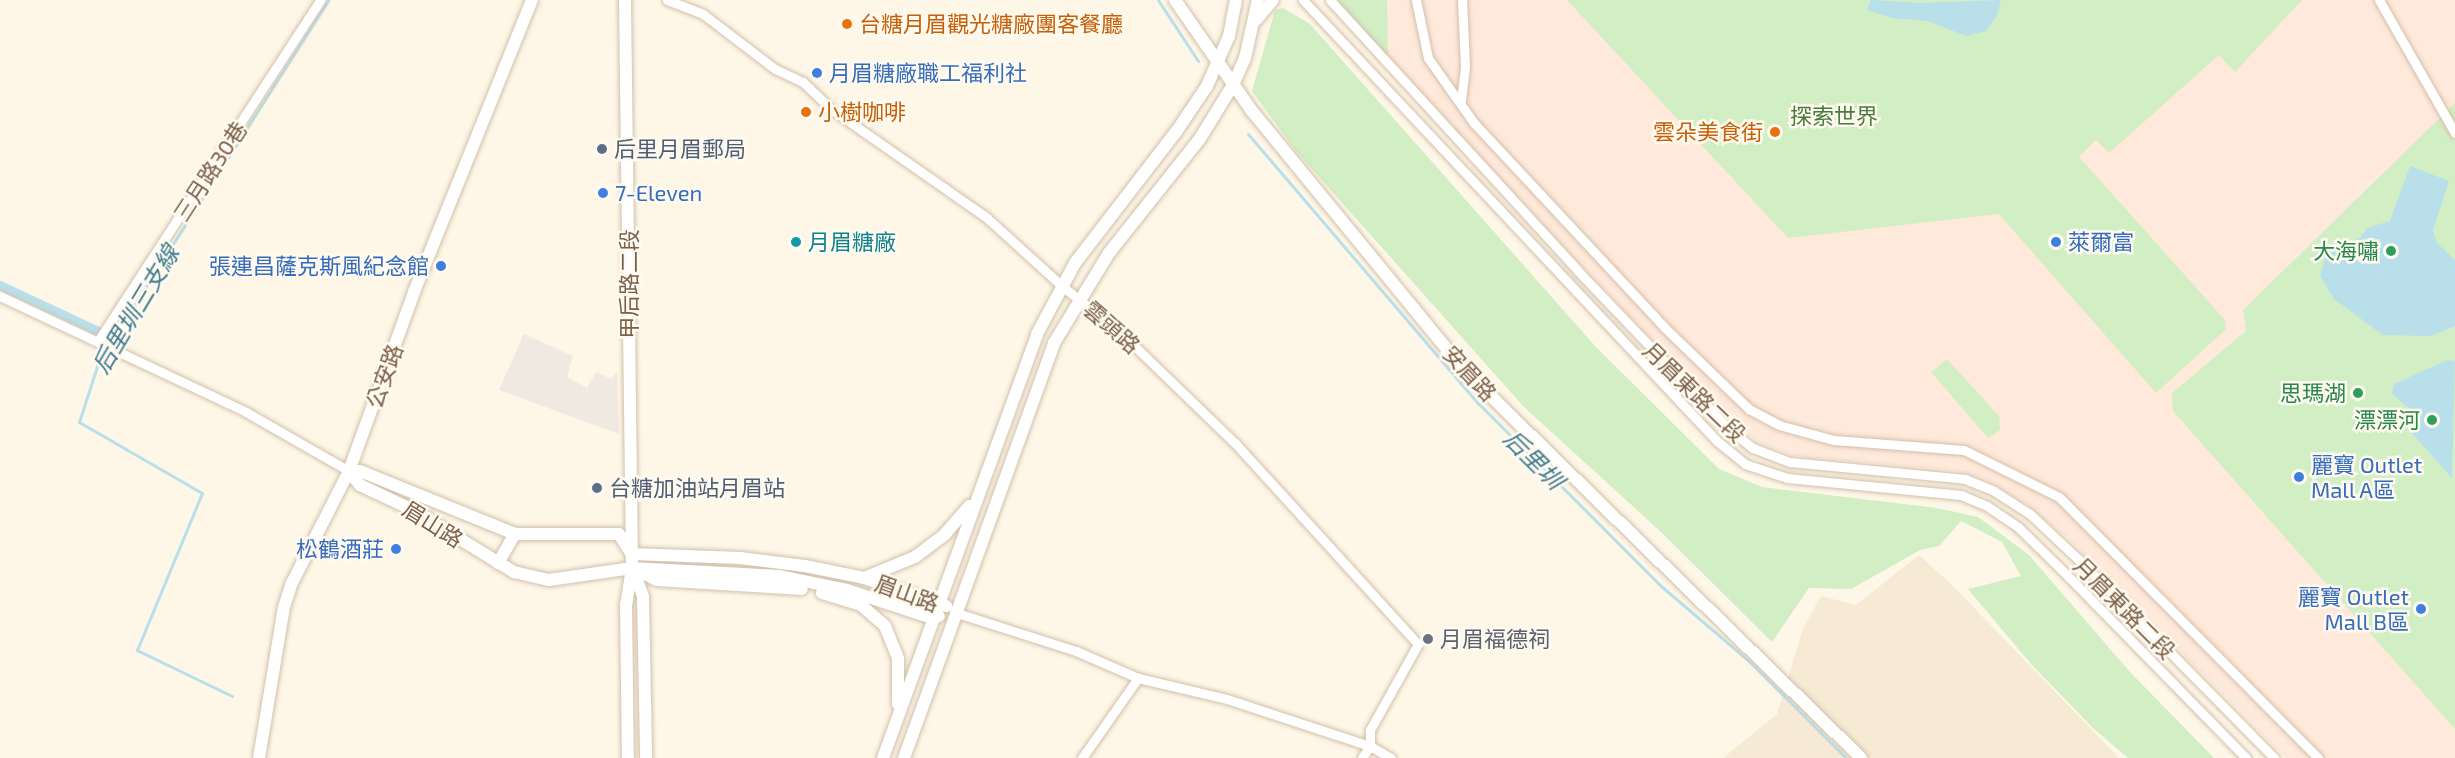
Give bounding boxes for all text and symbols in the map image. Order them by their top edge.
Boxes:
place label: 台糖月眉觀光糖廠團客餐廳 [859,11,1123,37]
marker: 台糖月眉觀光糖廠團客餐廳 [840,17,854,31]
place label: 月眉糖廠職工福利社 [829,60,1027,86]
marker: 月眉糖廠職工福利社 [810,66,824,80]
place label: 小樹咖啡 [818,99,906,125]
park label: 探索世界 [1790,103,1878,129]
marker: 小樹咖啡 [799,105,813,119]
street label: 三月路30巷 [168,116,252,226]
place label: 雲朵美食街 [1653,119,1763,145]
marker: 雲朵美食街 [1768,125,1782,139]
place label: 后里月眉郵局 [614,136,746,162]
marker: 后里月眉郵局 [595,142,609,156]
place label: 7-Eleven [615,180,702,206]
marker: 7-Eleven [596,186,610,200]
street label: 甲后路二段 [616,229,642,339]
place label: 月眉糖廠 [808,229,896,255]
place label: 萊爾富 [2068,229,2134,255]
marker: 月眉糖廠 [789,235,803,249]
marker: 萊爾富 [2049,235,2063,249]
place label: 大海嘯 [2313,238,2379,264]
water label: 后里圳三支線 [86,240,184,378]
marker: 大海嘯 [2384,244,2398,258]
place label: 張連昌薩克斯風紀念館 [209,253,429,279]
marker: 張連昌薩克斯風紀念館 [434,259,448,273]
street label: 雲頭路 [1078,295,1146,359]
street label: 月眉東路二段 [1638,337,1752,447]
street label: 公安路 [360,340,408,412]
street label: 安眉路 [1438,340,1502,406]
place label: 思瑪湖 [2280,380,2346,406]
marker: 思瑪湖 [2351,386,2365,400]
place label: 漂漂河 [2354,407,2420,433]
marker: 漂漂河 [2425,413,2439,427]
water label: 后里圳 [1498,423,1570,495]
place label: 麗寶 Outlet Mall A區 [2311,451,2422,502]
marker: 麗寶 Outlet Mall A區 [2292,470,2306,484]
place label: 台糖加油站月眉站 [609,475,785,501]
marker: 台糖加油站月眉站 [590,481,604,495]
street label: 眉山路 [398,495,468,553]
place label: 松鶴酒莊 [296,536,384,562]
marker: 松鶴酒莊 [389,542,403,556]
street label: 月眉東路二段 [2069,552,2181,664]
street label: 眉山路 [871,569,943,617]
place label: 麗寶 Outlet Mall B區 [2298,583,2409,634]
marker: 麗寶 Outlet Mall B區 [2414,602,2428,616]
place label: 月眉福德祠 [1440,626,1550,652]
marker: 月眉福德祠 [1421,632,1435,646]

